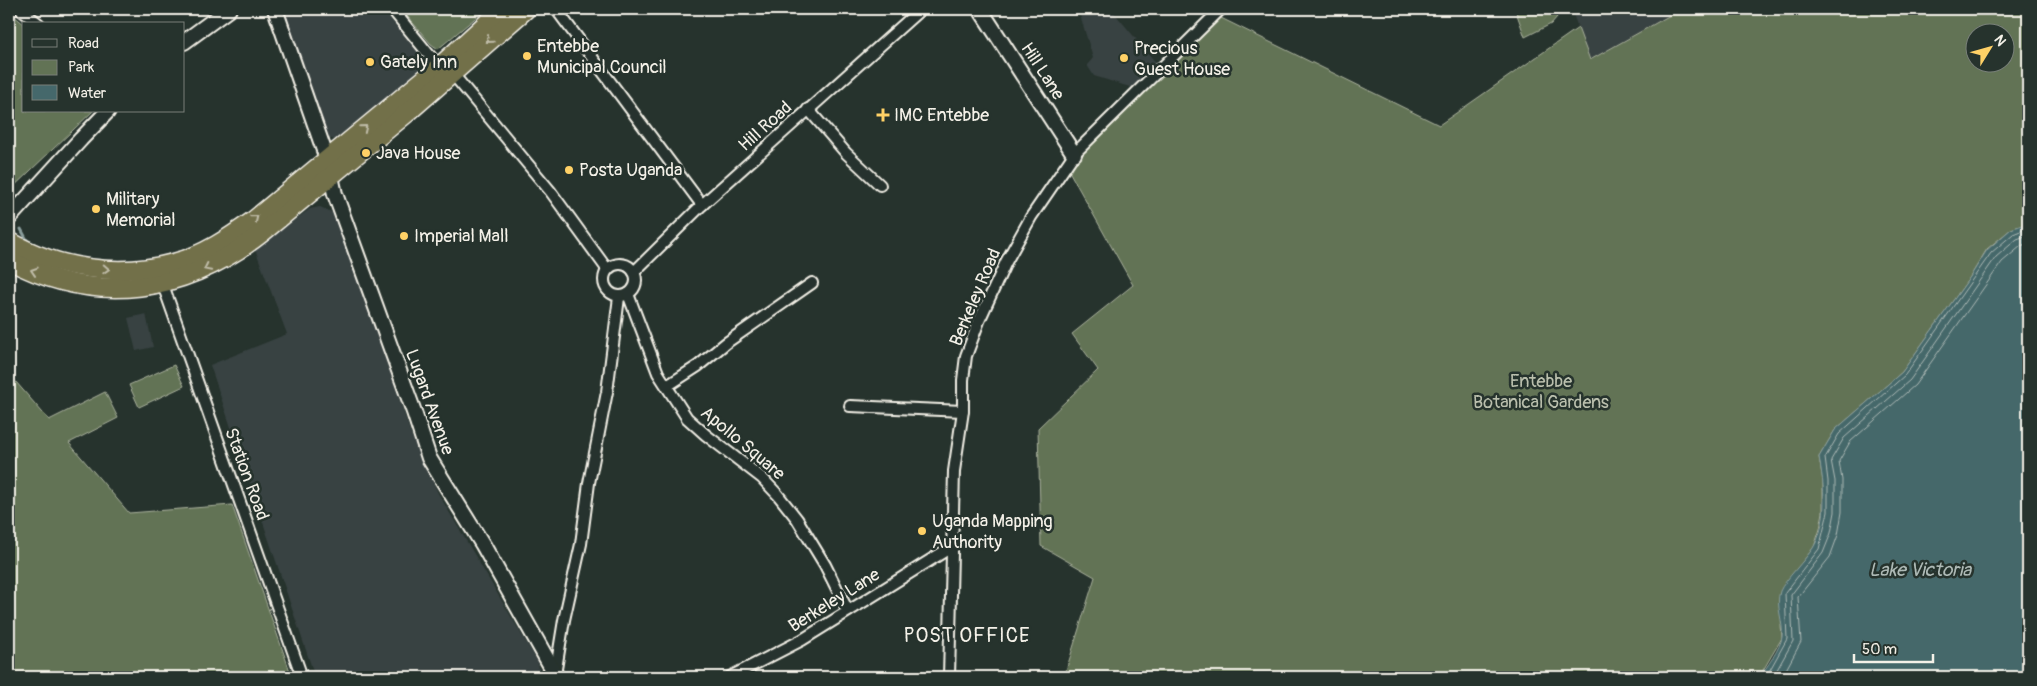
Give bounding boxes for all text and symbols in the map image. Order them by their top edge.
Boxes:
legend [22,22,185,112]
north arrow [1964,22,2014,72]
text: N [1990,32,2010,49]
text: Road [68,34,99,53]
one-way arrow [486,35,495,43]
place label: Entebbe Municipal Council [537,35,666,79]
place label: Precious Guest House [1134,37,1230,81]
street label: Hill Lane [1015,38,1070,105]
marker: Entebbe Municipal Council [521,50,533,62]
place label: Gately Inn [380,51,457,74]
marker: Precious Guest House [1118,52,1130,64]
marker: Gately Inn [364,56,376,68]
text: Park [68,58,95,77]
text: Water [68,84,107,103]
street label: Hill Road [734,96,797,156]
place label: IMC Entebbe [894,104,989,127]
marker: IMC Entebbe [876,108,890,122]
one-way arrow [359,125,368,134]
place label: Java House [376,142,461,165]
marker: Java House [360,147,372,159]
place label: Posta Uganda [579,159,682,182]
marker: Posta Uganda [563,164,575,176]
place label: Military Memorial [106,188,176,232]
marker: Military Memorial [90,203,102,215]
one-way arrow [250,214,259,223]
place label: Imperial Mall [414,225,509,248]
marker: Imperial Mall [398,230,410,242]
street label: Berkeley Road [945,245,1006,350]
one-way arrow [203,262,212,272]
one-way arrow [102,264,110,275]
one-way arrow [30,267,38,277]
street label: Lugard Avenue [400,346,459,458]
park label: Entebbe Botanical Gardens [1473,370,1609,414]
street label: Apollo Square [696,401,790,485]
street label: Station Road [219,425,274,524]
place label: Uganda Mapping Authority [932,510,1053,554]
marker: Uganda Mapping Authority [916,525,928,537]
water label: Lake Victoria [1869,558,1972,582]
street label: Berkeley Lane [784,563,884,638]
district label: POST OFFICE [904,623,1031,648]
scale bar [1854,631,1933,663]
text: 50 m [1862,640,1897,659]

